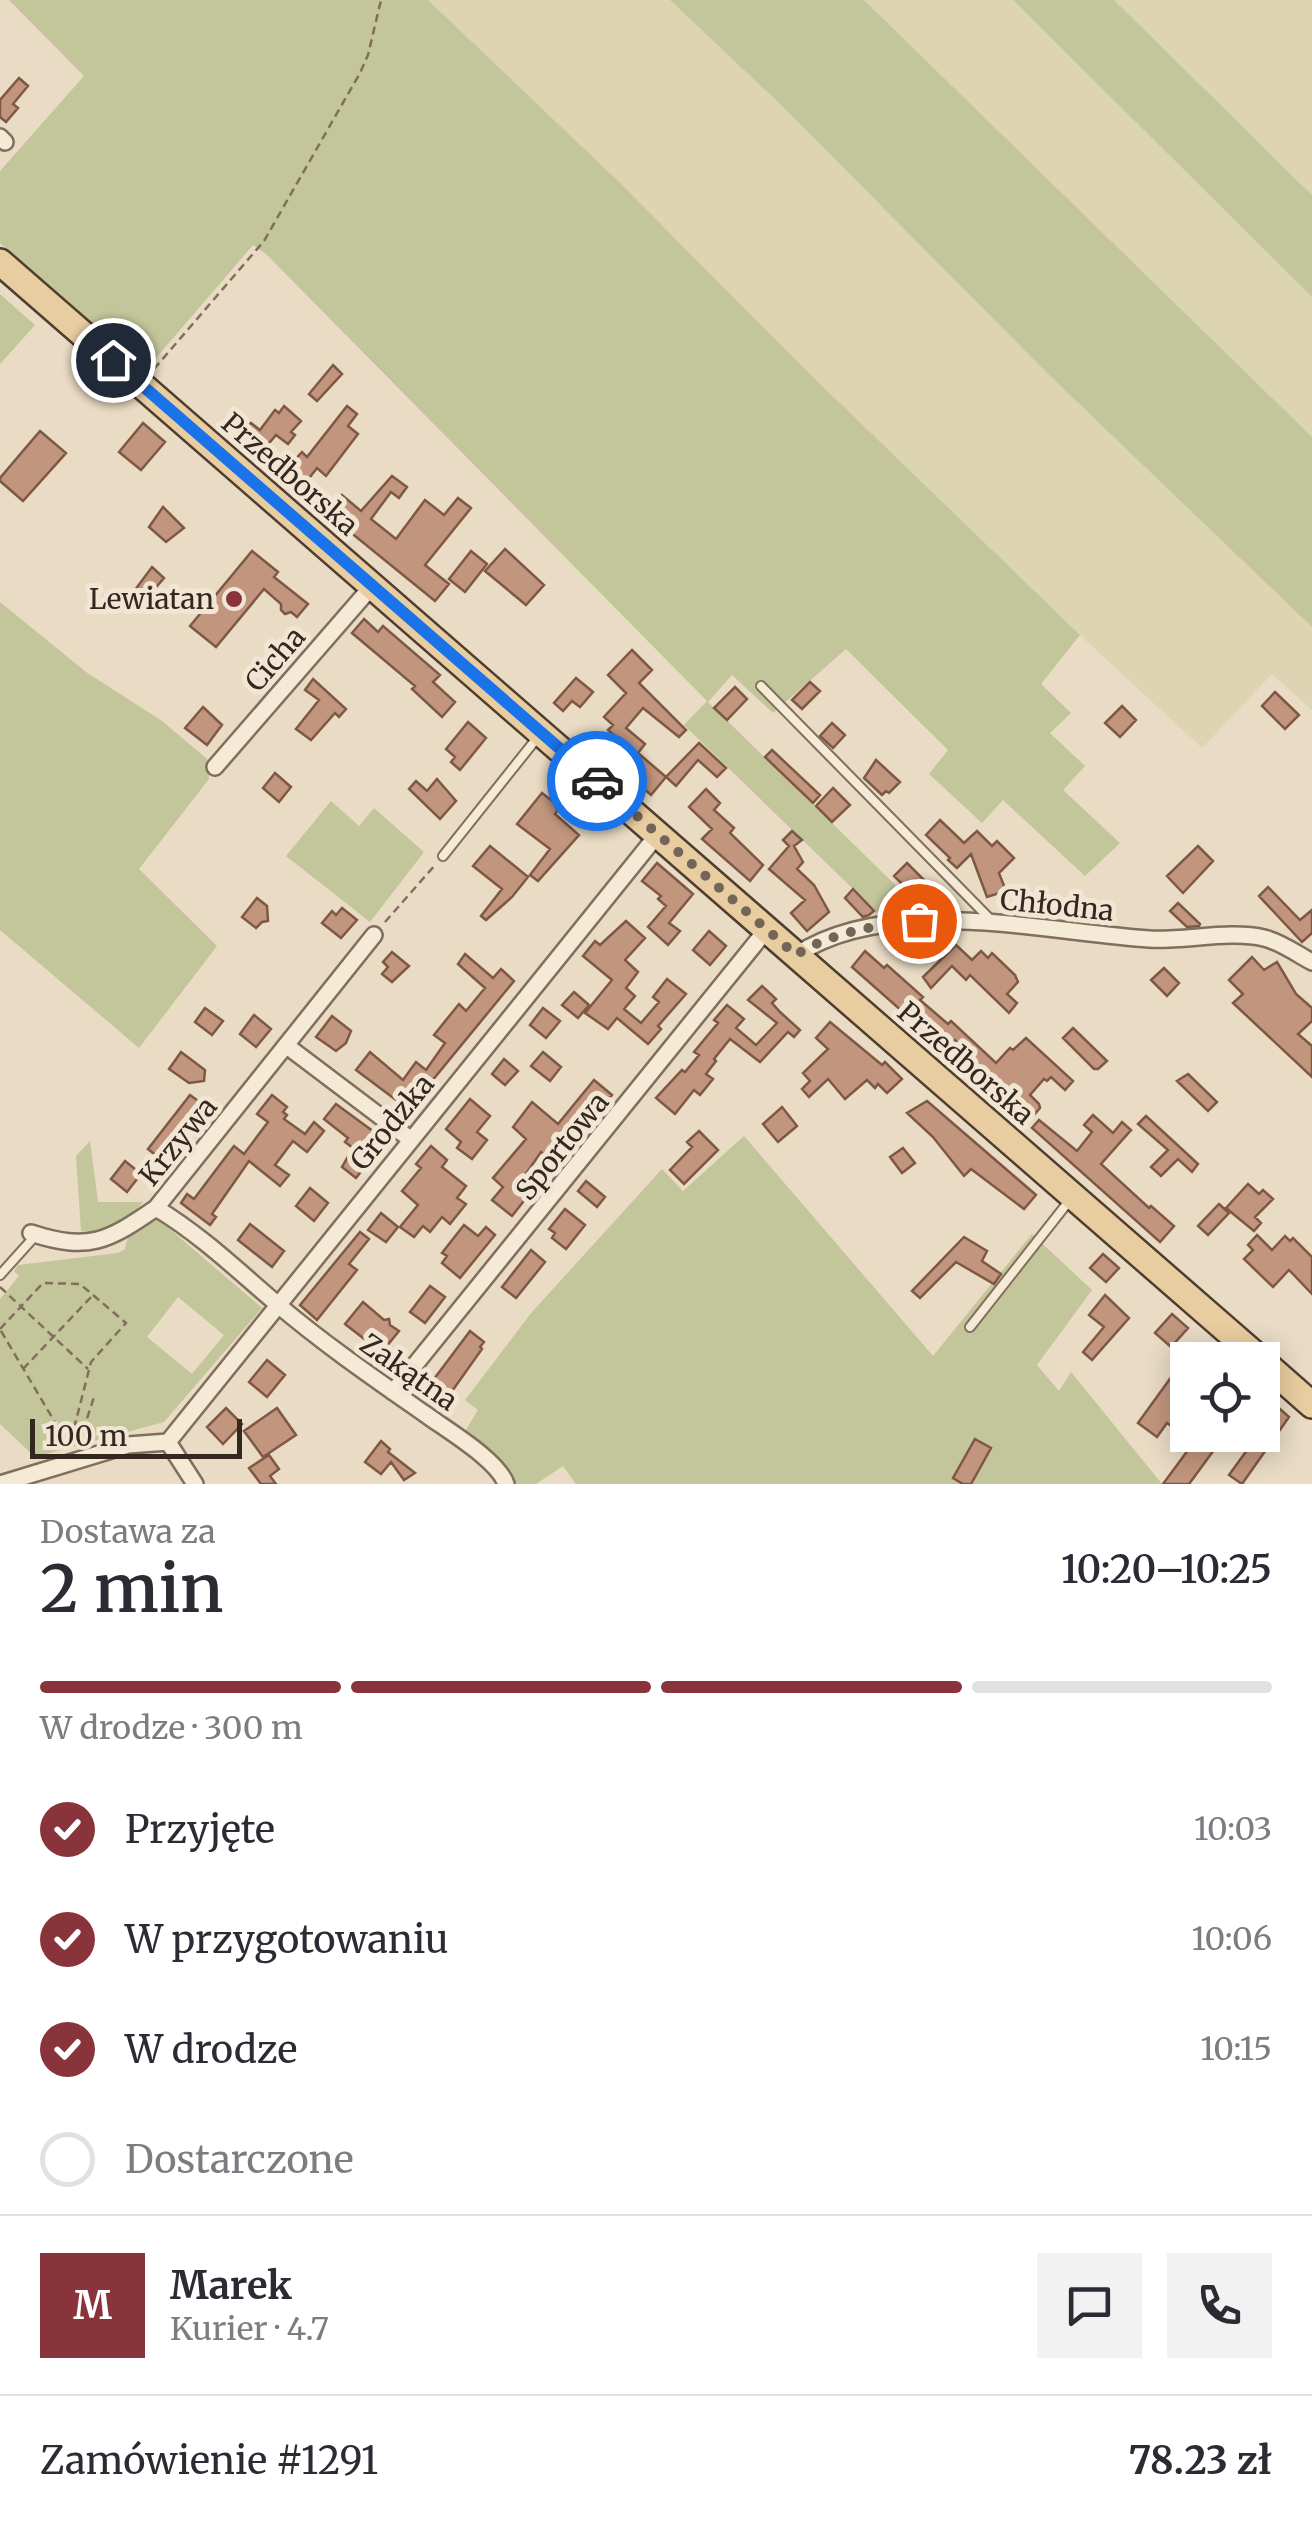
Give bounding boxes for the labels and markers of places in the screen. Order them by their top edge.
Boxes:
pin [71,318,156,403]
place label: Lewiatan [89,581,214,617]
marker: Lewiatan [223,588,245,610]
pin [877,879,962,964]

